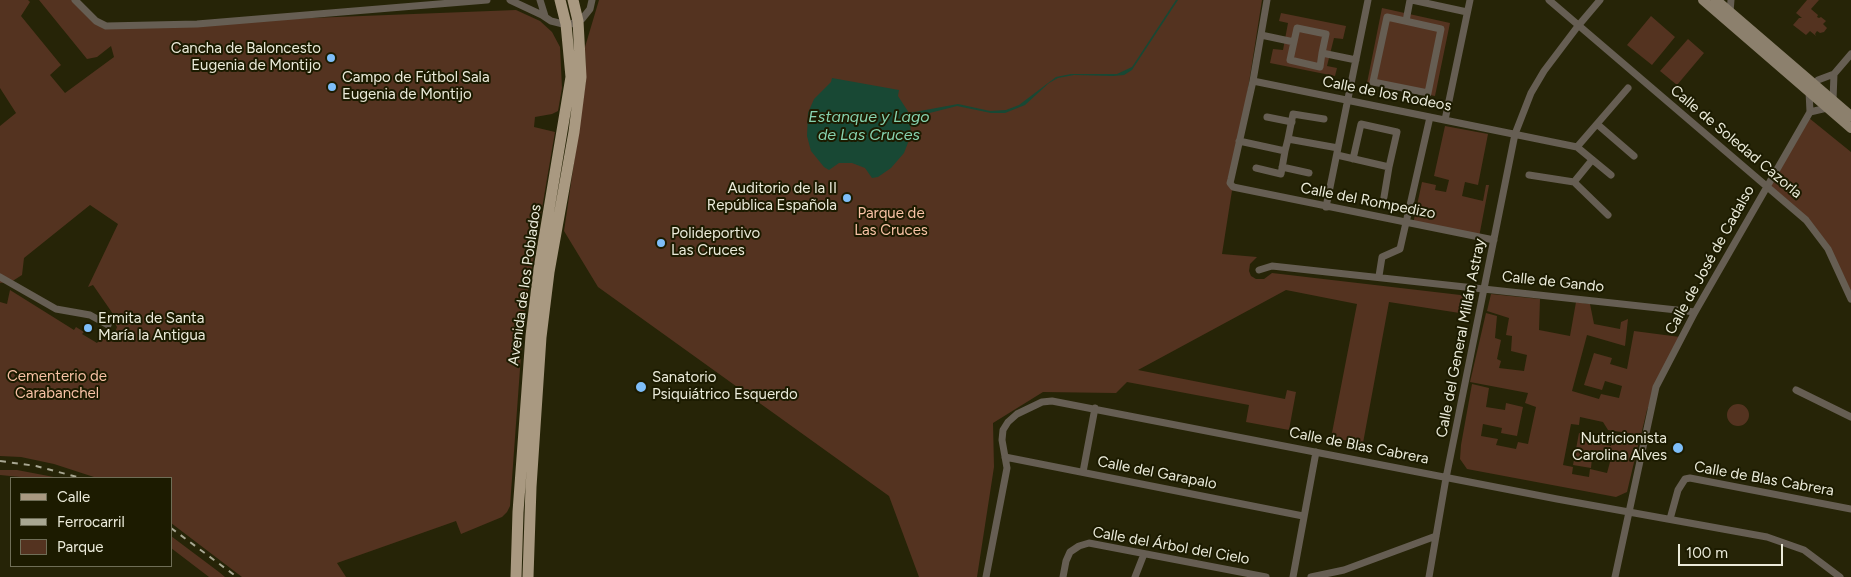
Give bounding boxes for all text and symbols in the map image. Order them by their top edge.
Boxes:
place label: Cancha de Baloncesto Eugenia de Montijo [171,40,321,75]
marker: Cancha de Baloncesto Eugenia de Montijo [325,52,337,64]
place label: Campo de Fútbol Sala Eugenia de Montijo [342,69,490,104]
street label: Calle de los Rodeos [1321,73,1453,115]
marker: Campo de Fútbol Sala Eugenia de Montijo [326,81,338,93]
street label: Calle de Soledad Cazorla [1666,82,1806,202]
water label: Estanque y Lago de Las Cruces [808,107,930,145]
street label: Calle del Rompedizo [1299,179,1437,223]
place label: Auditorio de la II República Española [707,180,837,215]
street label: Calle de José de Cadalso [1662,182,1758,338]
marker: Auditorio de la II República Española [841,192,853,204]
street label: Avenida de los Poblados [505,203,545,367]
park label: Parque de Las Cruces [854,205,928,240]
place label: Polideportivo Las Cruces [671,225,760,260]
marker: Polideportivo Las Cruces [655,237,667,249]
street label: Calle del General Millán Astray [1433,237,1489,439]
street label: Calle de Gando [1501,268,1605,296]
place label: Ermita de Santa María la Antigua [98,310,205,345]
marker: Ermita de Santa María la Antigua [82,322,94,334]
park label: Cementerio de Carabanchel [7,368,107,403]
place label: Sanatorio Psiquiátrico Esquerdo [652,369,798,404]
marker: Sanatorio Psiquiátrico Esquerdo [634,380,648,394]
street label: Calle de Blas Cabrera [1288,424,1430,468]
place label: Nutricionista Carolina Alves [1572,430,1667,465]
marker: Nutricionista Carolina Alves [1671,441,1685,455]
street label: Calle del Garapalo [1096,453,1218,493]
street label: Calle de Blas Cabrera [1693,458,1835,500]
legend [10,477,172,567]
text: Calle [57,488,90,506]
text: Ferrocarril [57,513,125,531]
street label: Calle del Árbol del Cielo [1091,523,1251,569]
scale bar [1681,534,1786,566]
text: Parque [57,538,104,556]
text: 100 m [1686,544,1728,562]

